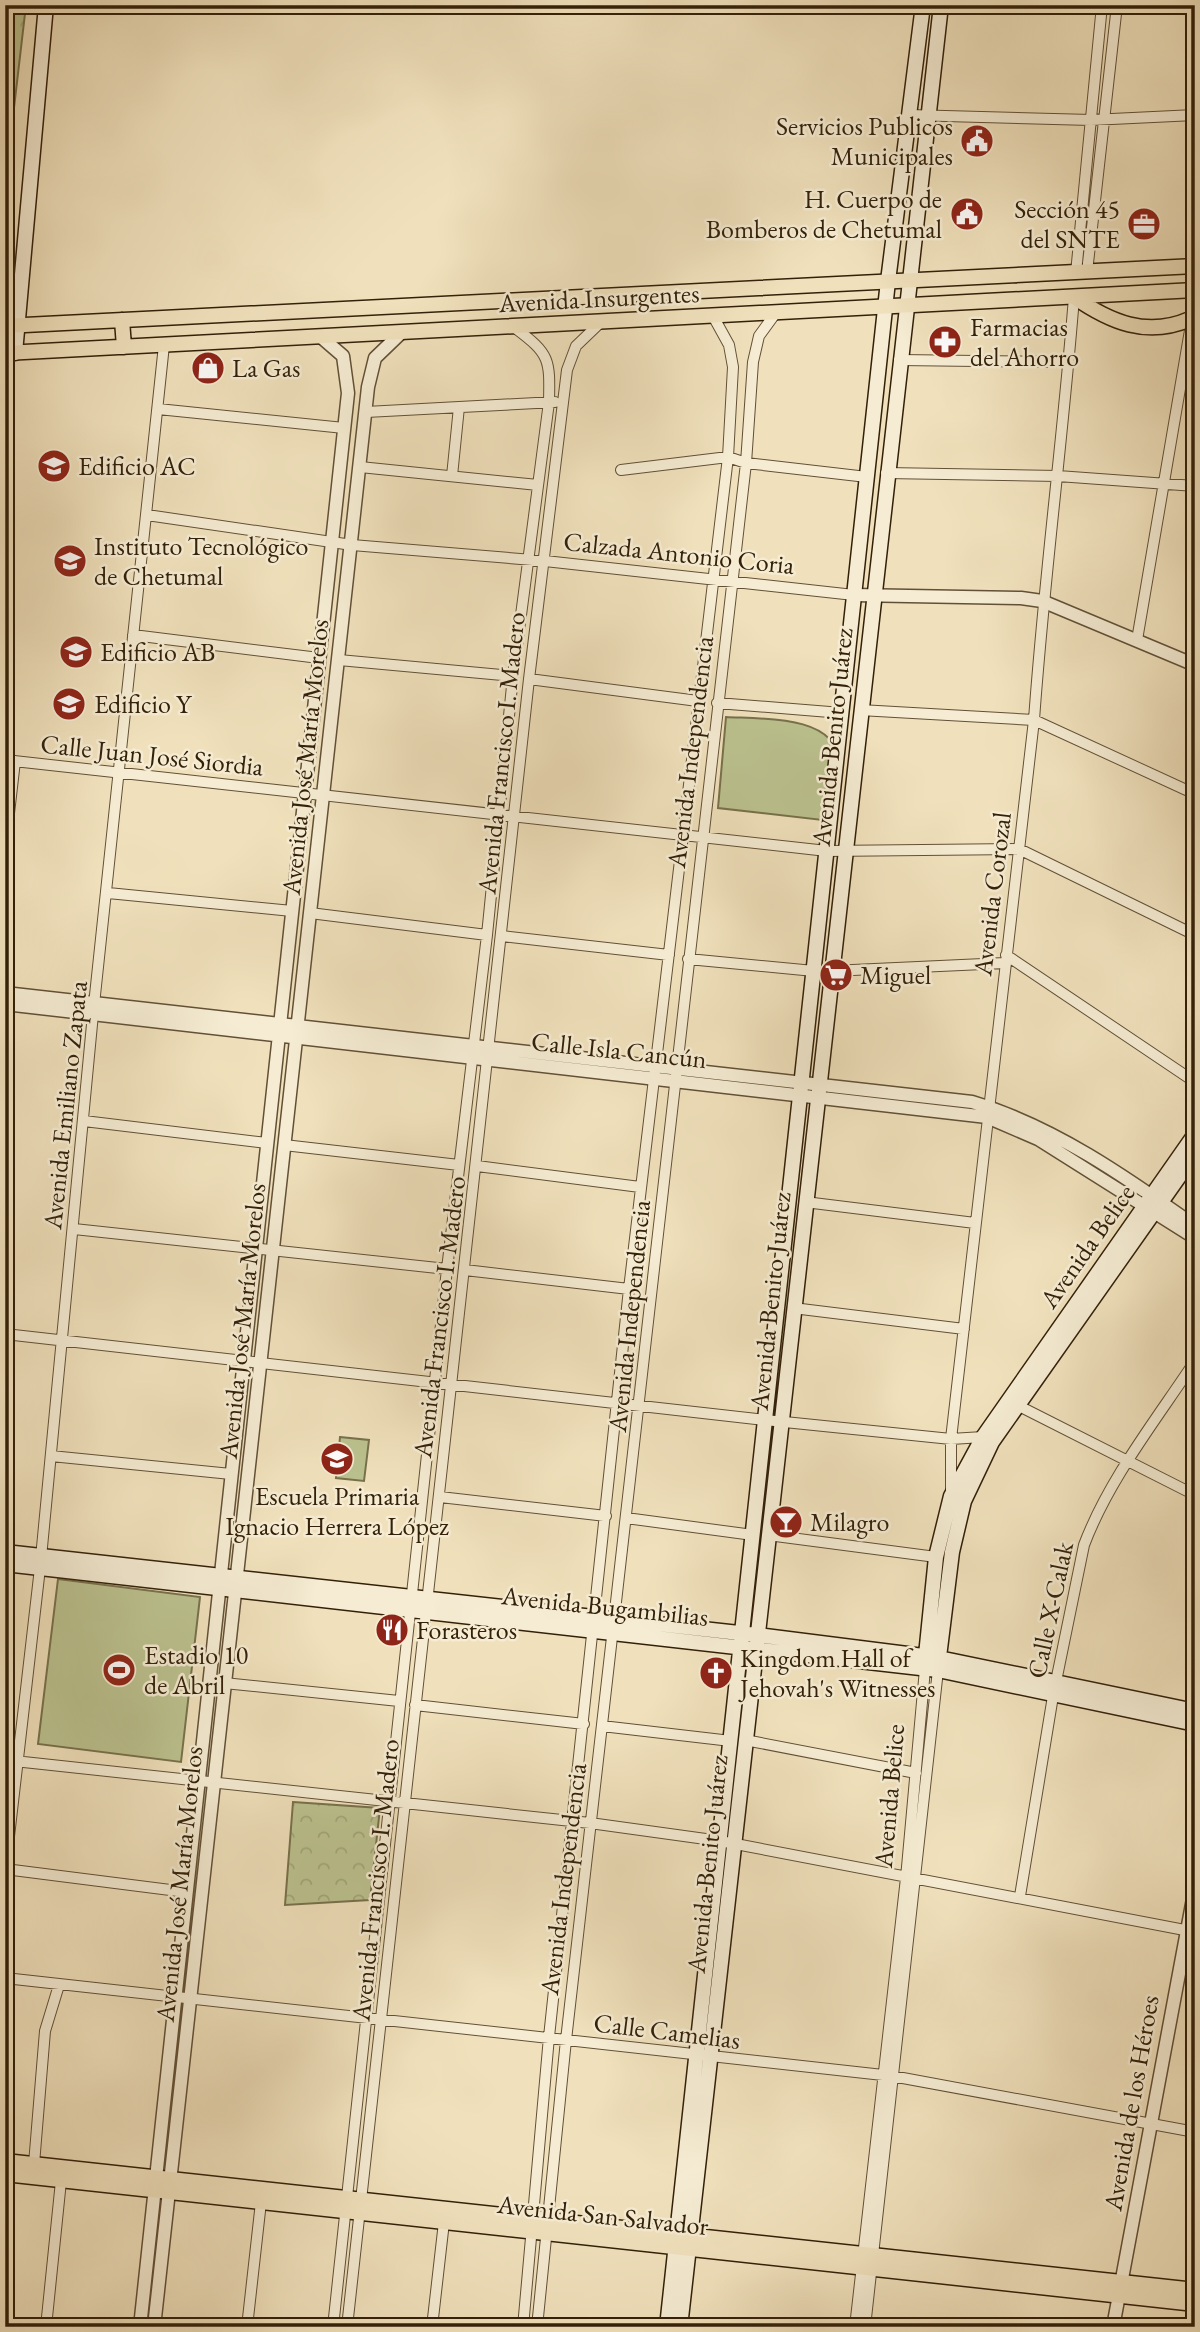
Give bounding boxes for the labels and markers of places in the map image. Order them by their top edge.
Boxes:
place label: Servicios Publicos Municipales [776,109,953,173]
public building icon: Servicios Publicos Municipales [958,122,996,160]
place label: H. Cuerpo de Bomberos de Chetumal [706,182,942,246]
place label: Sección 45 del SNTE [1014,192,1120,256]
public building icon: H. Cuerpo de Bomberos de Chetumal [948,195,986,233]
office icon: Sección 45 del SNTE [1125,205,1163,243]
place label: Farmacias del Ahorro [970,310,1079,374]
pharmacy icon: Farmacias del Ahorro [926,323,964,361]
shop icon: La Gas [189,349,227,387]
place label: La Gas [232,351,300,385]
school or university icon: Edificio AC [35,447,73,485]
place label: Edificio AC [78,449,196,483]
place label: Instituto Tecnológico de Chetumal [94,529,308,593]
school or university icon: Instituto Tecnológico de Chetumal [51,542,89,580]
school or university icon: Edificio AB [57,633,95,671]
place label: Edificio AB [100,635,215,669]
school or university icon: Edificio Y [50,685,88,723]
place label: Edificio Y [94,687,193,721]
supermarket icon: Miguel [817,956,855,994]
place label: Miguel [860,958,931,992]
school or university icon: Escuela Primaria Ignacio Herrera López [318,1440,356,1478]
place label: Escuela Primaria Ignacio Herrera López [225,1479,449,1543]
bar icon: Milagro [767,1503,805,1541]
place label: Milagro [810,1505,889,1539]
restaurant icon: Forasteros [373,1611,411,1649]
place label: Forasteros [416,1613,517,1647]
place label: Estadio 10 de Abril [144,1638,248,1702]
place label: Kingdom Hall of Jehovah's Witnesses [738,1641,935,1705]
sports icon: Estadio 10 de Abril [100,1651,138,1689]
church icon: Kingdom Hall of Jehovah's Witnesses [697,1654,735,1692]

